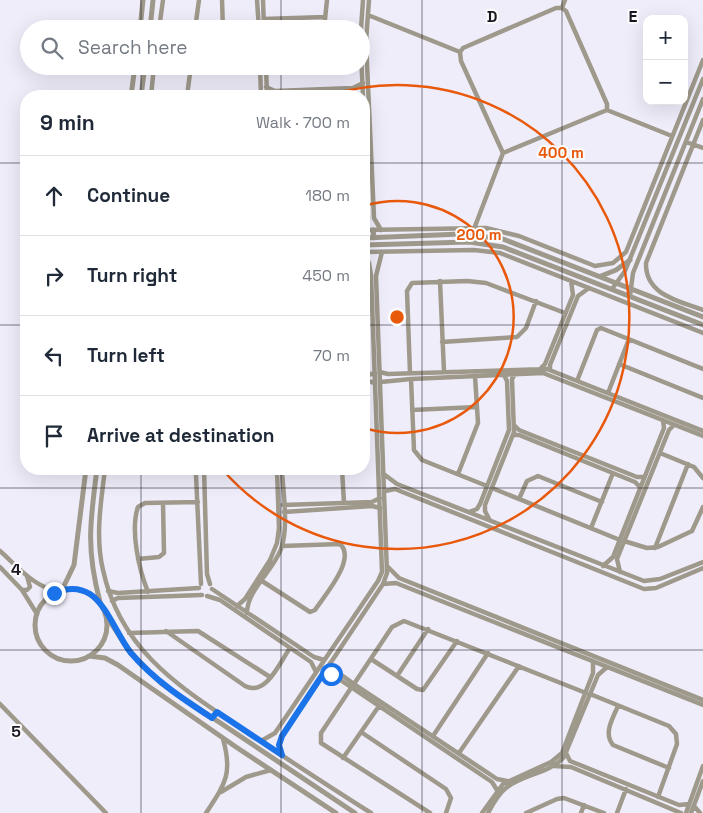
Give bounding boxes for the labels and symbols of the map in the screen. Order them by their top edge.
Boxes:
text: D [487,6,497,27]
text: E [629,6,638,27]
text: 400 m [538,143,584,162]
text: 200 m [457,225,501,244]
centre of rings [388,308,406,326]
text: 4 [11,559,21,580]
route end [43,582,66,605]
route start [320,663,343,686]
text: 5 [11,721,21,742]

